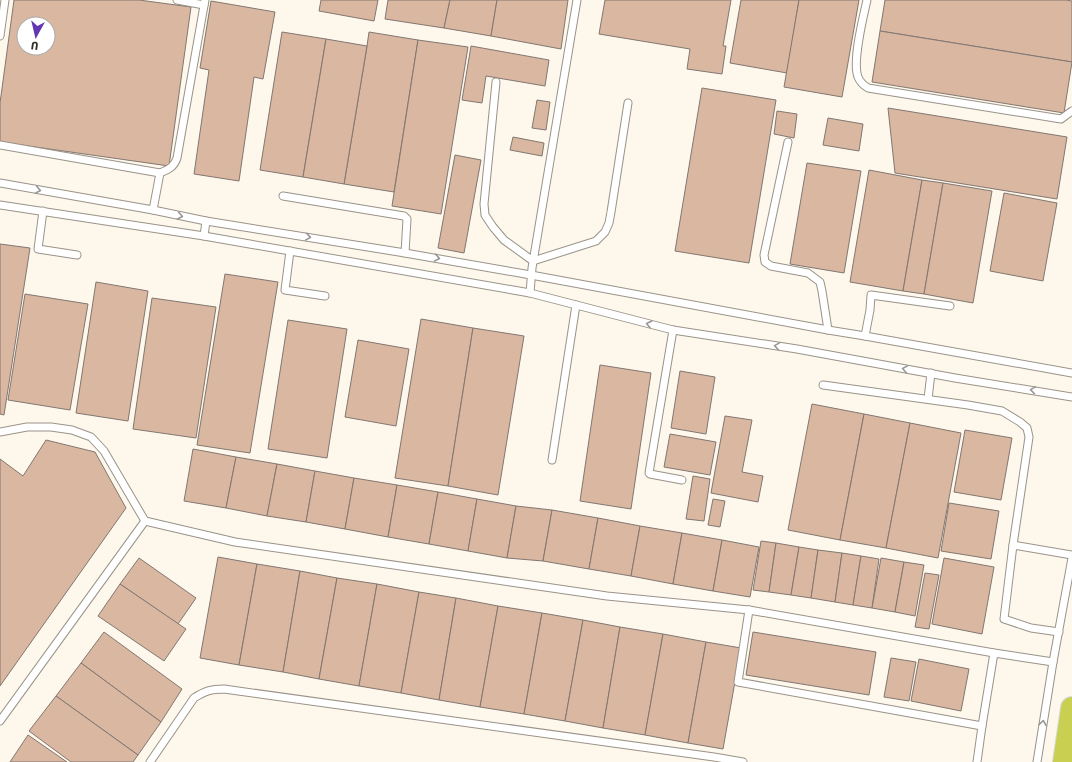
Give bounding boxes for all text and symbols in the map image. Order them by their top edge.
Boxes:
north arrow [16,16,56,56]
text: U [30,38,39,52]
one-way arrow [35,185,42,194]
one-way arrow [177,211,183,219]
one-way arrow [305,232,311,241]
one-way arrow [433,254,440,262]
one-way arrow [646,320,653,328]
one-way arrow [774,342,780,351]
one-way arrow [902,365,908,373]
one-way arrow [1030,387,1037,395]
one-way arrow [1038,720,1047,727]

